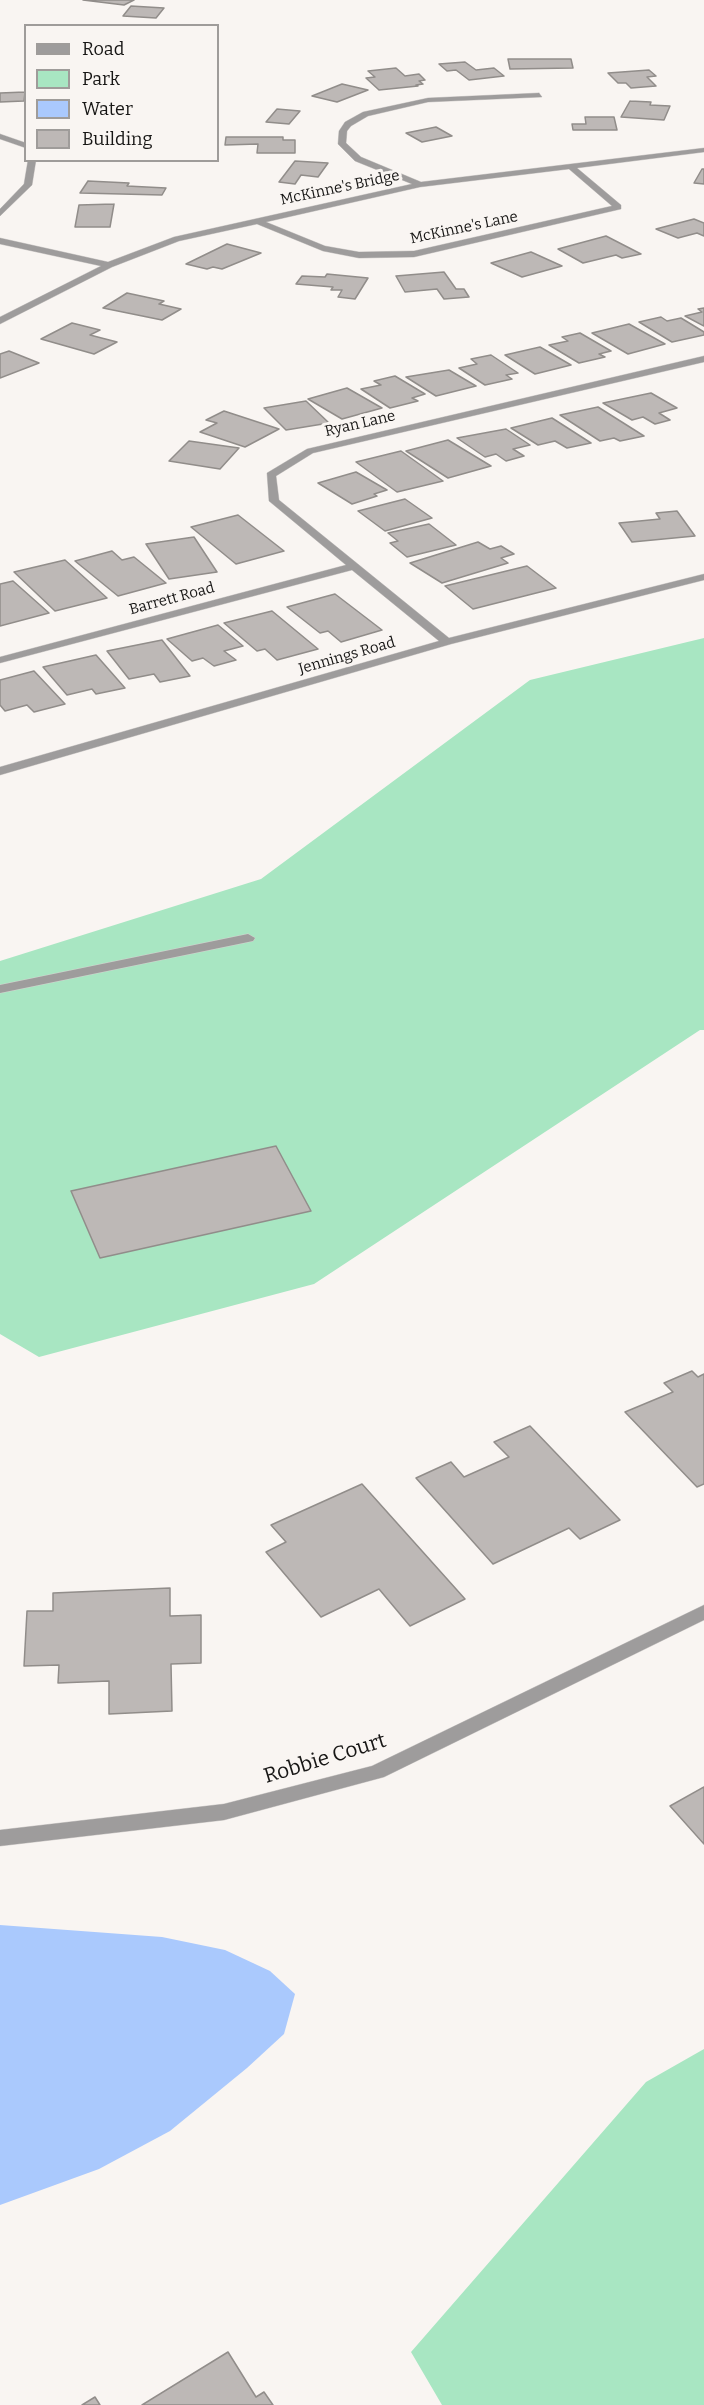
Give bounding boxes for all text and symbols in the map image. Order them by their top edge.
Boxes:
legend [24,24,219,162]
text: Road [82,38,124,60]
text: Park [82,68,120,90]
text: Water [82,98,133,120]
text: Building [82,128,153,150]
street label: McKinne's Bridge [279,167,401,209]
street label: McKinne's Lane [408,208,520,248]
street label: Ryan Lane [323,407,397,441]
street label: Barrett Road [127,579,217,619]
street label: Jennings Road [297,634,397,678]
street label: Robbie Court [261,1728,389,1790]

